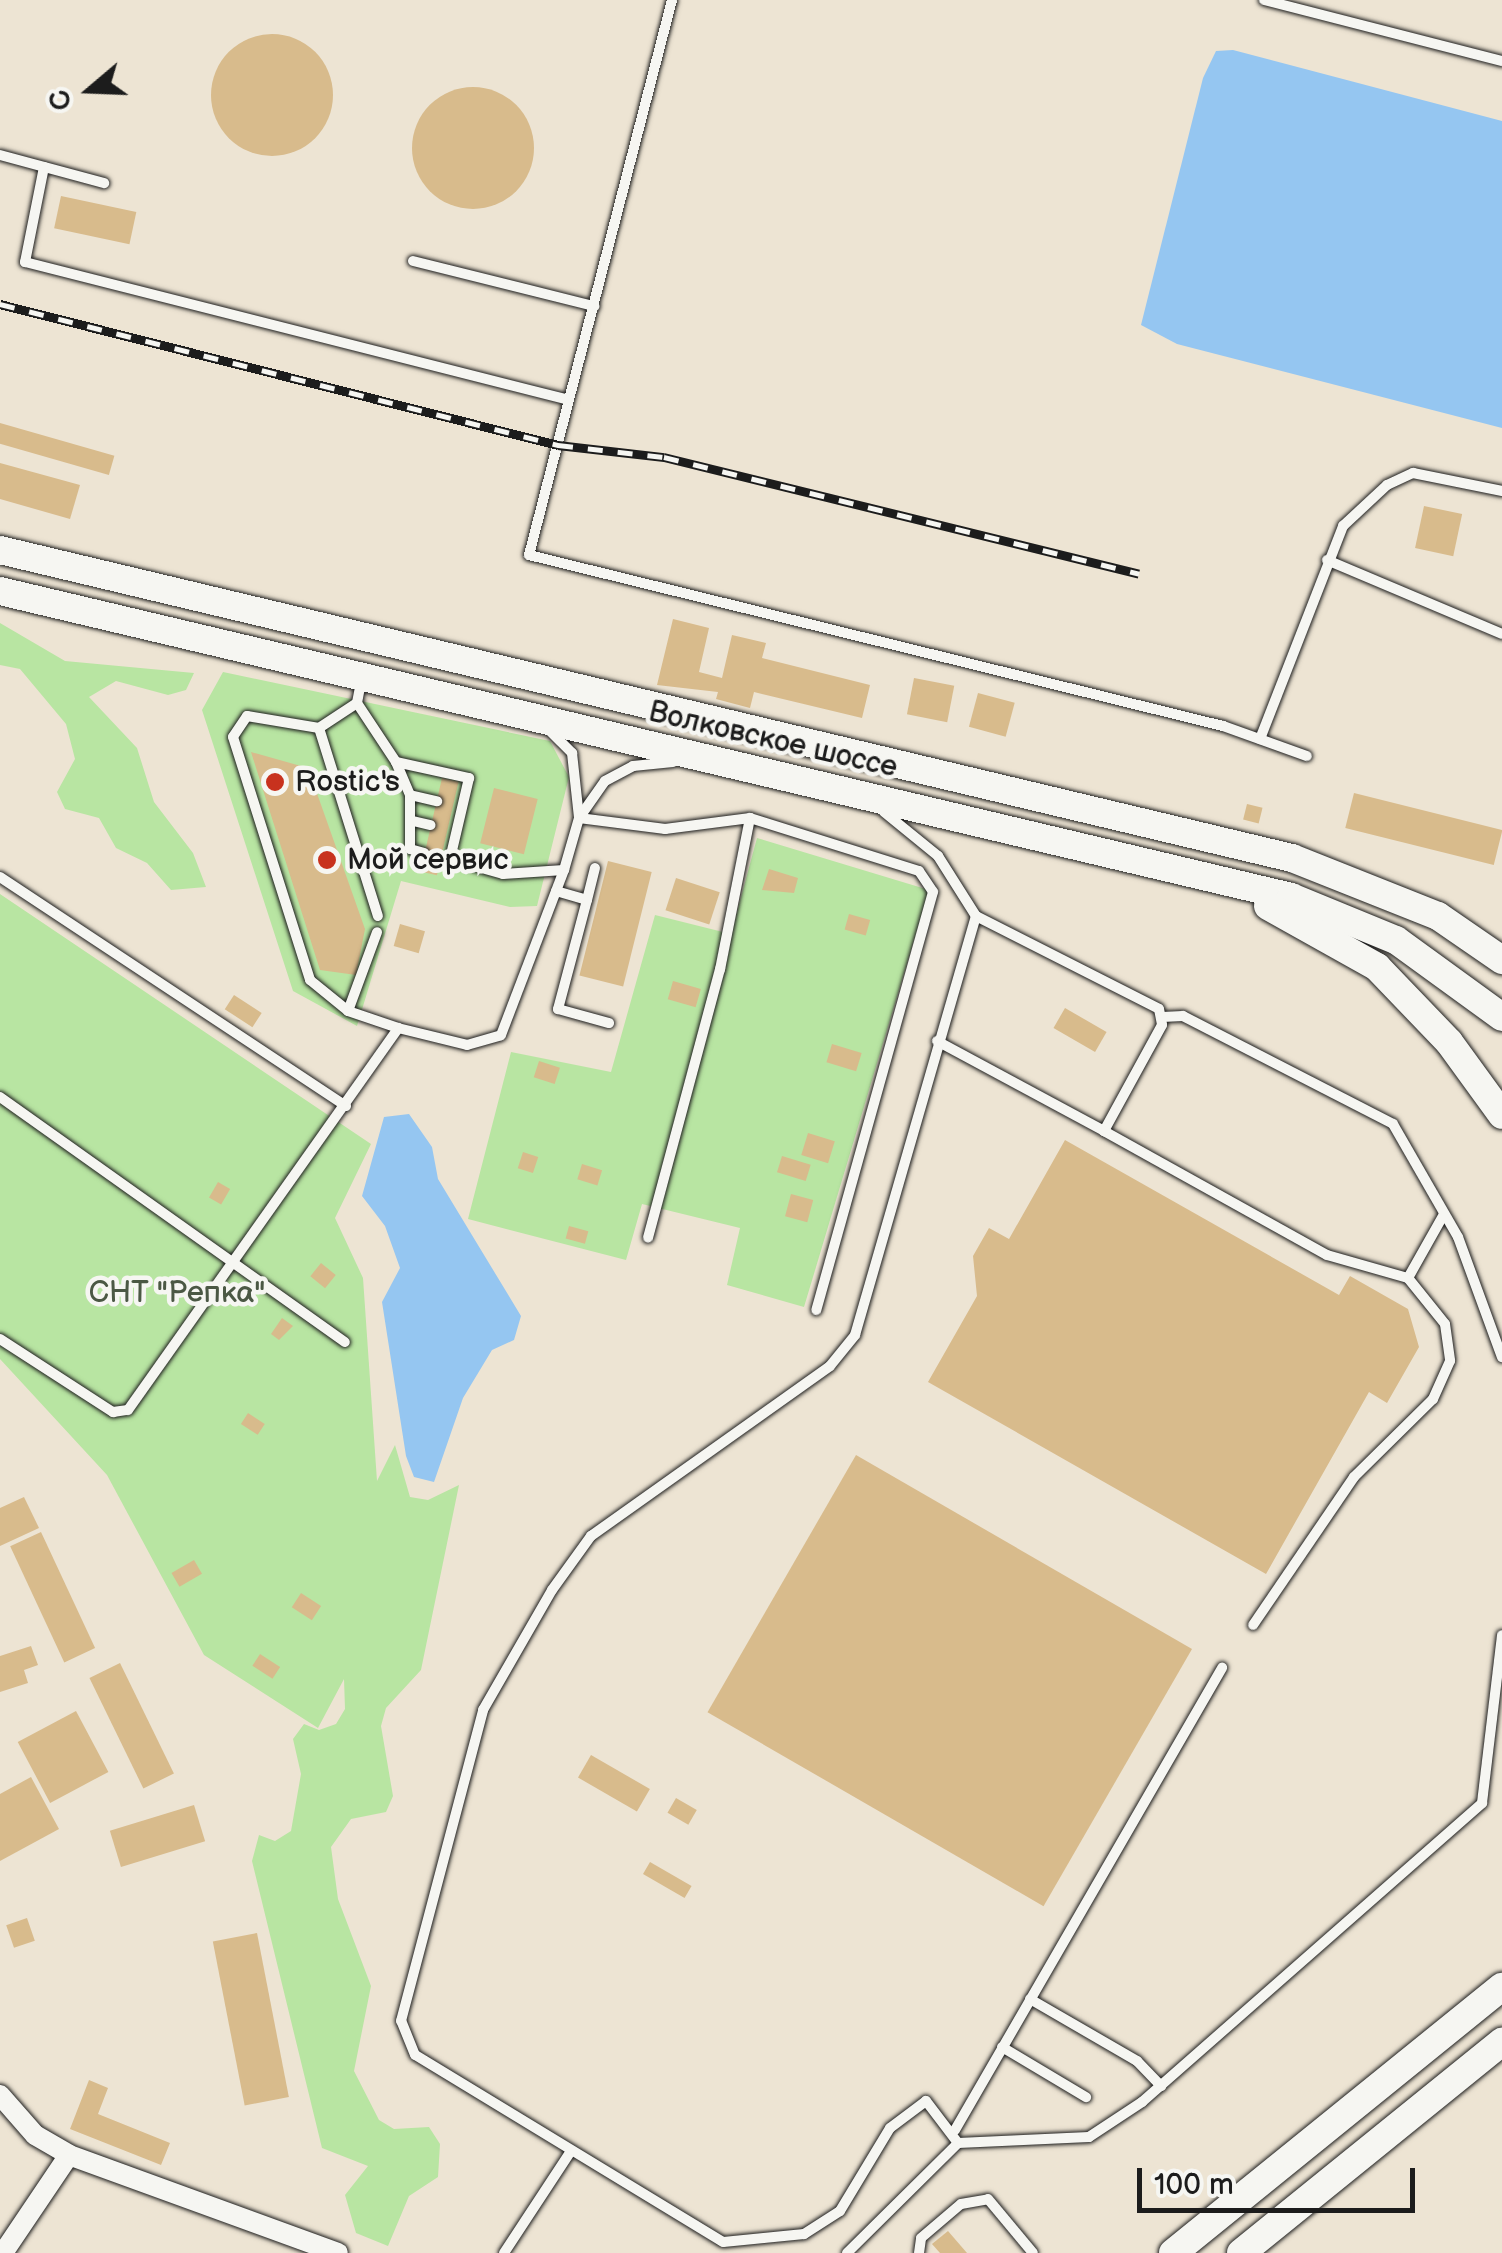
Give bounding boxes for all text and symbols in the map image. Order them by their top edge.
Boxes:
north arrow [40,40,140,140]
text: С [42,85,80,115]
street label: Волковское шоссе [645,694,901,786]
place label: Rostic's [295,764,400,800]
marker: Rostic's [264,771,286,793]
place label: Мой сервис [347,842,508,878]
marker: Мой сервис [316,849,338,871]
park label: СНТ "Репка" [89,1275,265,1311]
scale bar [1142,2148,1420,2210]
text: 100 m [1154,2167,1234,2203]

